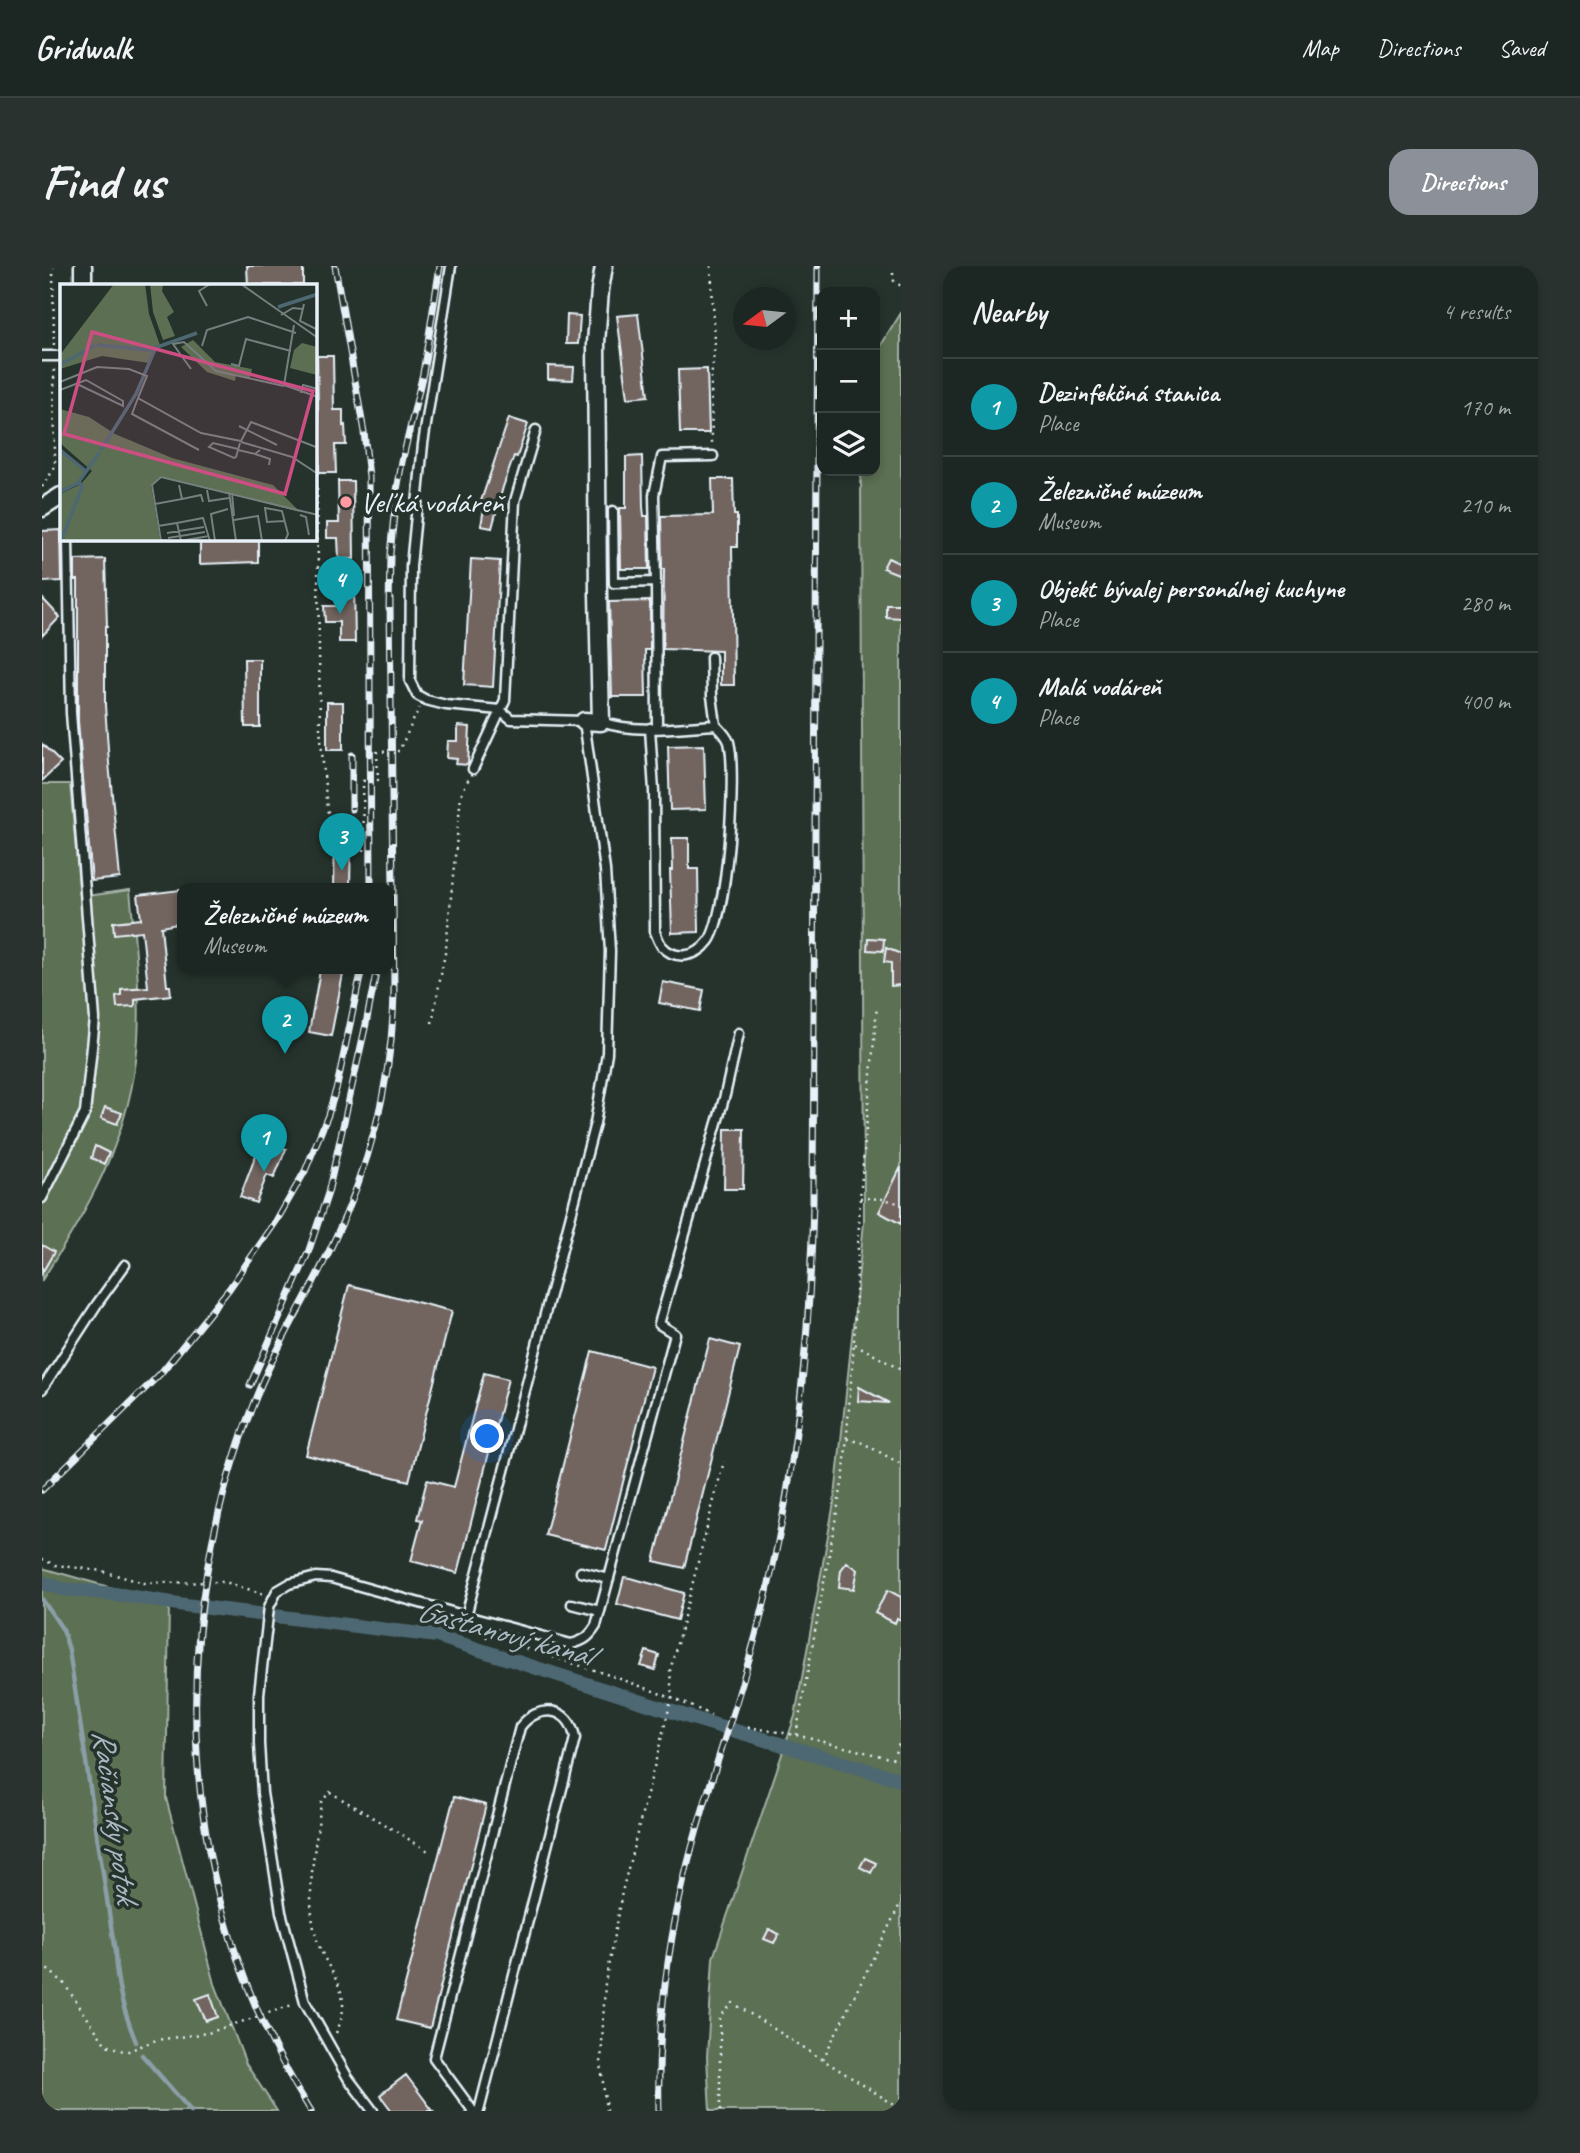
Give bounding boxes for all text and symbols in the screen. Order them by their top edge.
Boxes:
text: Gridwalk [35,27,132,69]
text: Map [1302,33,1339,63]
text: Directions [1377,33,1460,63]
text: Saved [1498,33,1545,63]
button: Directions [1389,149,1538,215]
text: Find us [42,151,164,213]
inset map [60,284,317,541]
north arrow [733,287,796,350]
map controls [817,287,880,476]
button: + [817,287,880,350]
text: Nearby [971,293,1047,331]
text: 4 results [1443,297,1510,326]
button: − [817,350,880,413]
text: Dezinfekčná stanica [1038,376,1219,409]
text: 1 [989,393,999,422]
text: 170 m [1461,393,1510,422]
text: Place [1038,409,1078,438]
button: layers [817,413,880,476]
text: Železničné múzeum [1038,474,1202,507]
place label: Veľká vodáreň [360,483,506,521]
text: 2 [989,491,999,520]
text: 210 m [1461,491,1510,520]
marker: Veľká vodáreň [338,494,354,510]
text: Museum [1038,507,1101,536]
pin: 4 [317,556,363,614]
text: Objekt bývalej personálnej kuchyne [1038,572,1344,605]
text: 3 [989,589,999,618]
text: 280 m [1461,589,1510,618]
text: Place [1038,605,1078,634]
text: Malá vodáreň [1038,670,1160,703]
text: 4 [989,687,999,716]
text: 400 m [1461,687,1510,716]
text: Place [1038,703,1078,732]
pin: 3 [319,813,365,871]
popup [177,883,394,974]
text: Železničné múzeum [204,898,367,931]
text: Museum [204,931,266,960]
pin: 2 [262,996,308,1054]
pin: 1 [241,1114,287,1172]
your location [470,1419,504,1453]
water label: Gaštanový kanál [413,1589,607,1678]
water label: Račiansky potok [83,1727,149,1910]

